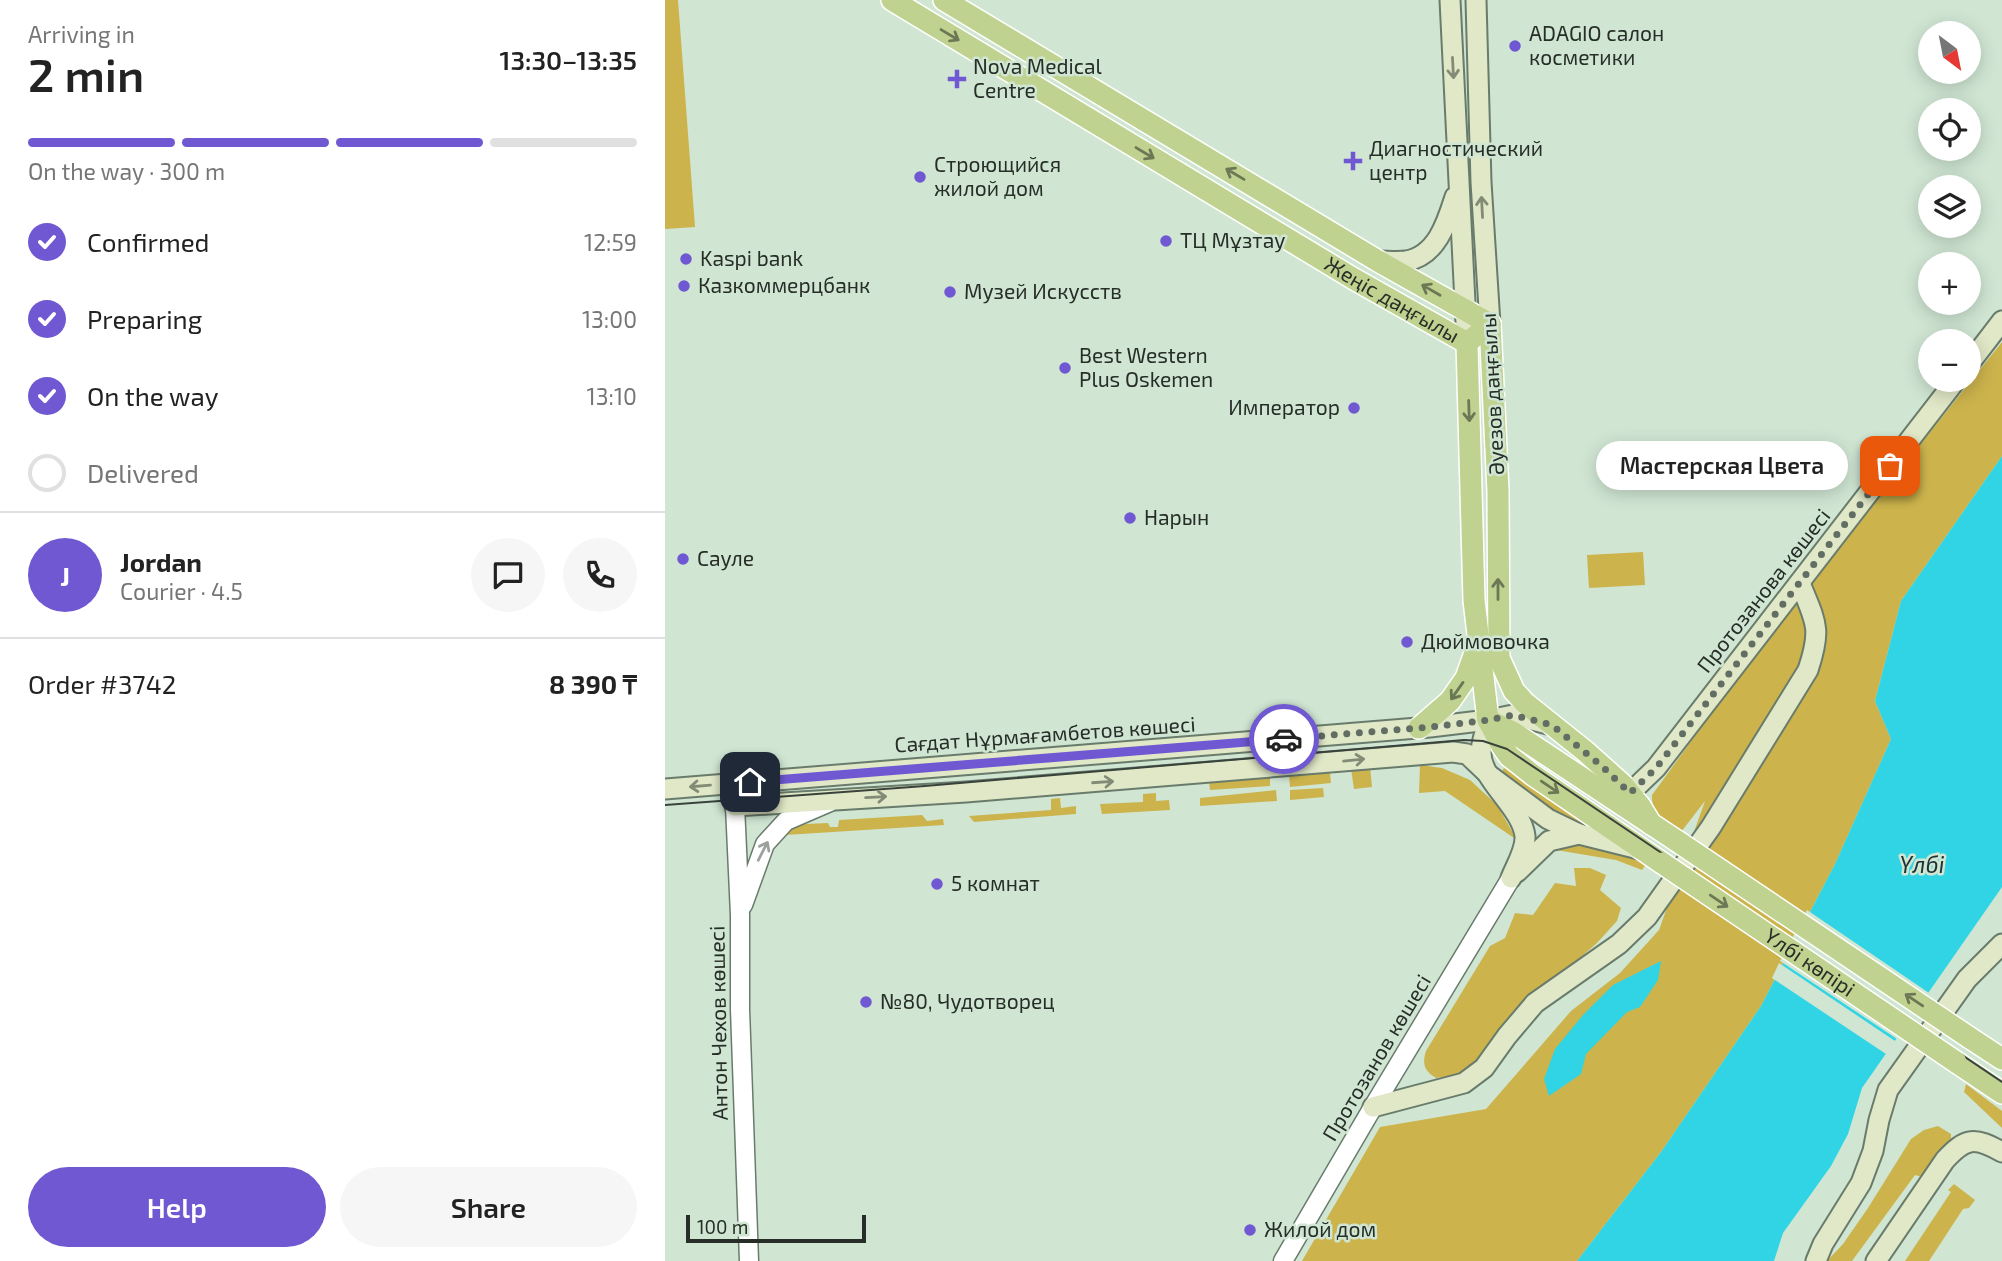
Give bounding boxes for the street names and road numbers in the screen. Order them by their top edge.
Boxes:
street label: Жеңіс даңғылы [1321,250,1464,347]
street label: Әуезов даңғылы [1475,312,1509,476]
street label: Протозанова көшесі [1691,503,1835,677]
street label: Сағдат Нұрмағамбетов көшесі [894,711,1196,756]
street label: Үлбі көпірі [1760,922,1860,1001]
street label: Антон Чехов көшесі [703,925,732,1121]
street label: Протозанов көшесі [1316,970,1435,1145]

